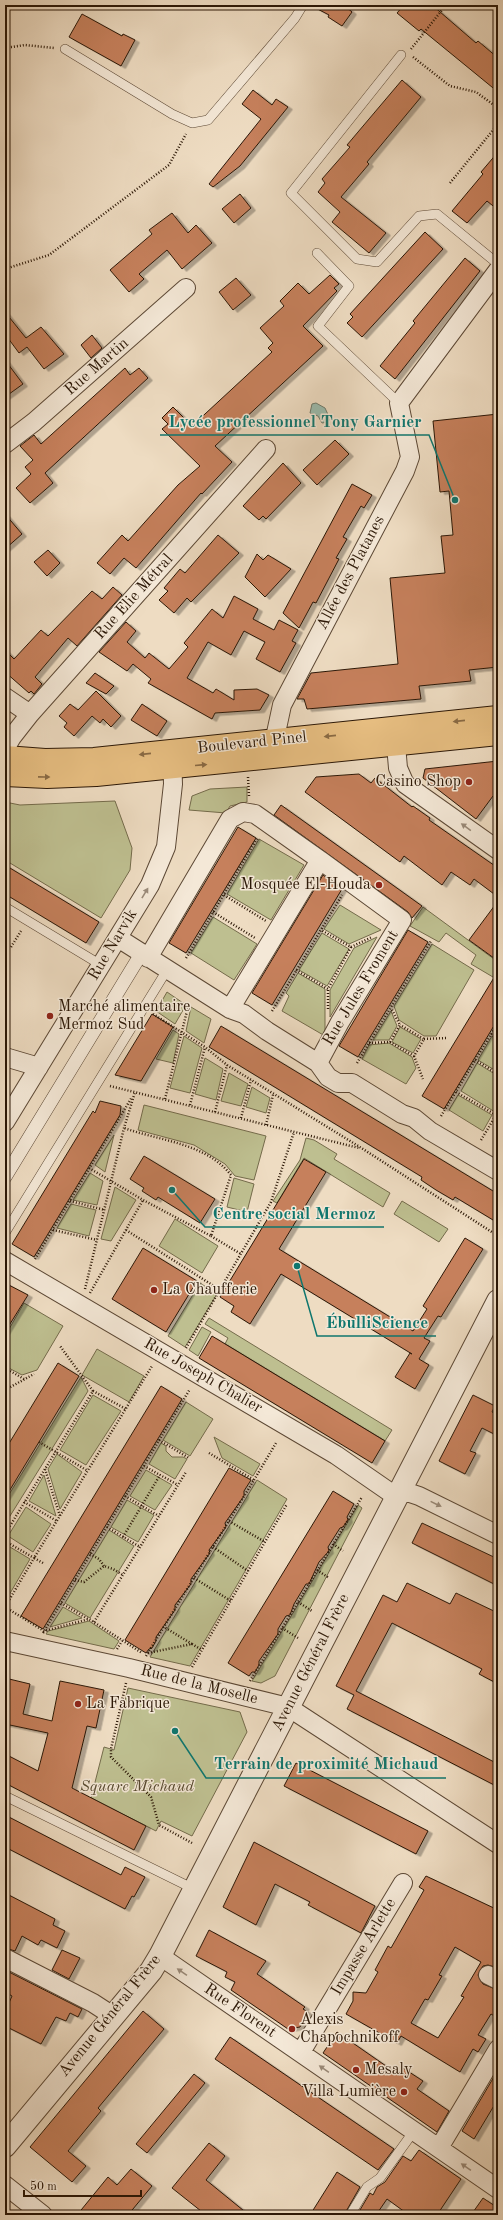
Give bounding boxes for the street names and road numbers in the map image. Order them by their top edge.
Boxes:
street label: Rue Martin [62,335,132,399]
street label: Allée des Platanes [314,513,388,633]
street label: Rue Elie Métral [92,551,176,643]
street label: Boulevard Pinel [196,729,308,757]
street label: Rue Narvik [86,907,140,983]
street label: Rue Jules Froment [320,927,402,1049]
street label: Rue Joseph Chalier [141,1336,265,1417]
street label: Avenue Général Frère [269,1592,353,1734]
street label: Rue de la Moselle [139,1663,259,1707]
street label: Impasse Arlette [329,1896,399,1998]
street label: Avenue Général Frère [56,1952,164,2080]
street label: Rue Florent [201,1981,279,2041]

